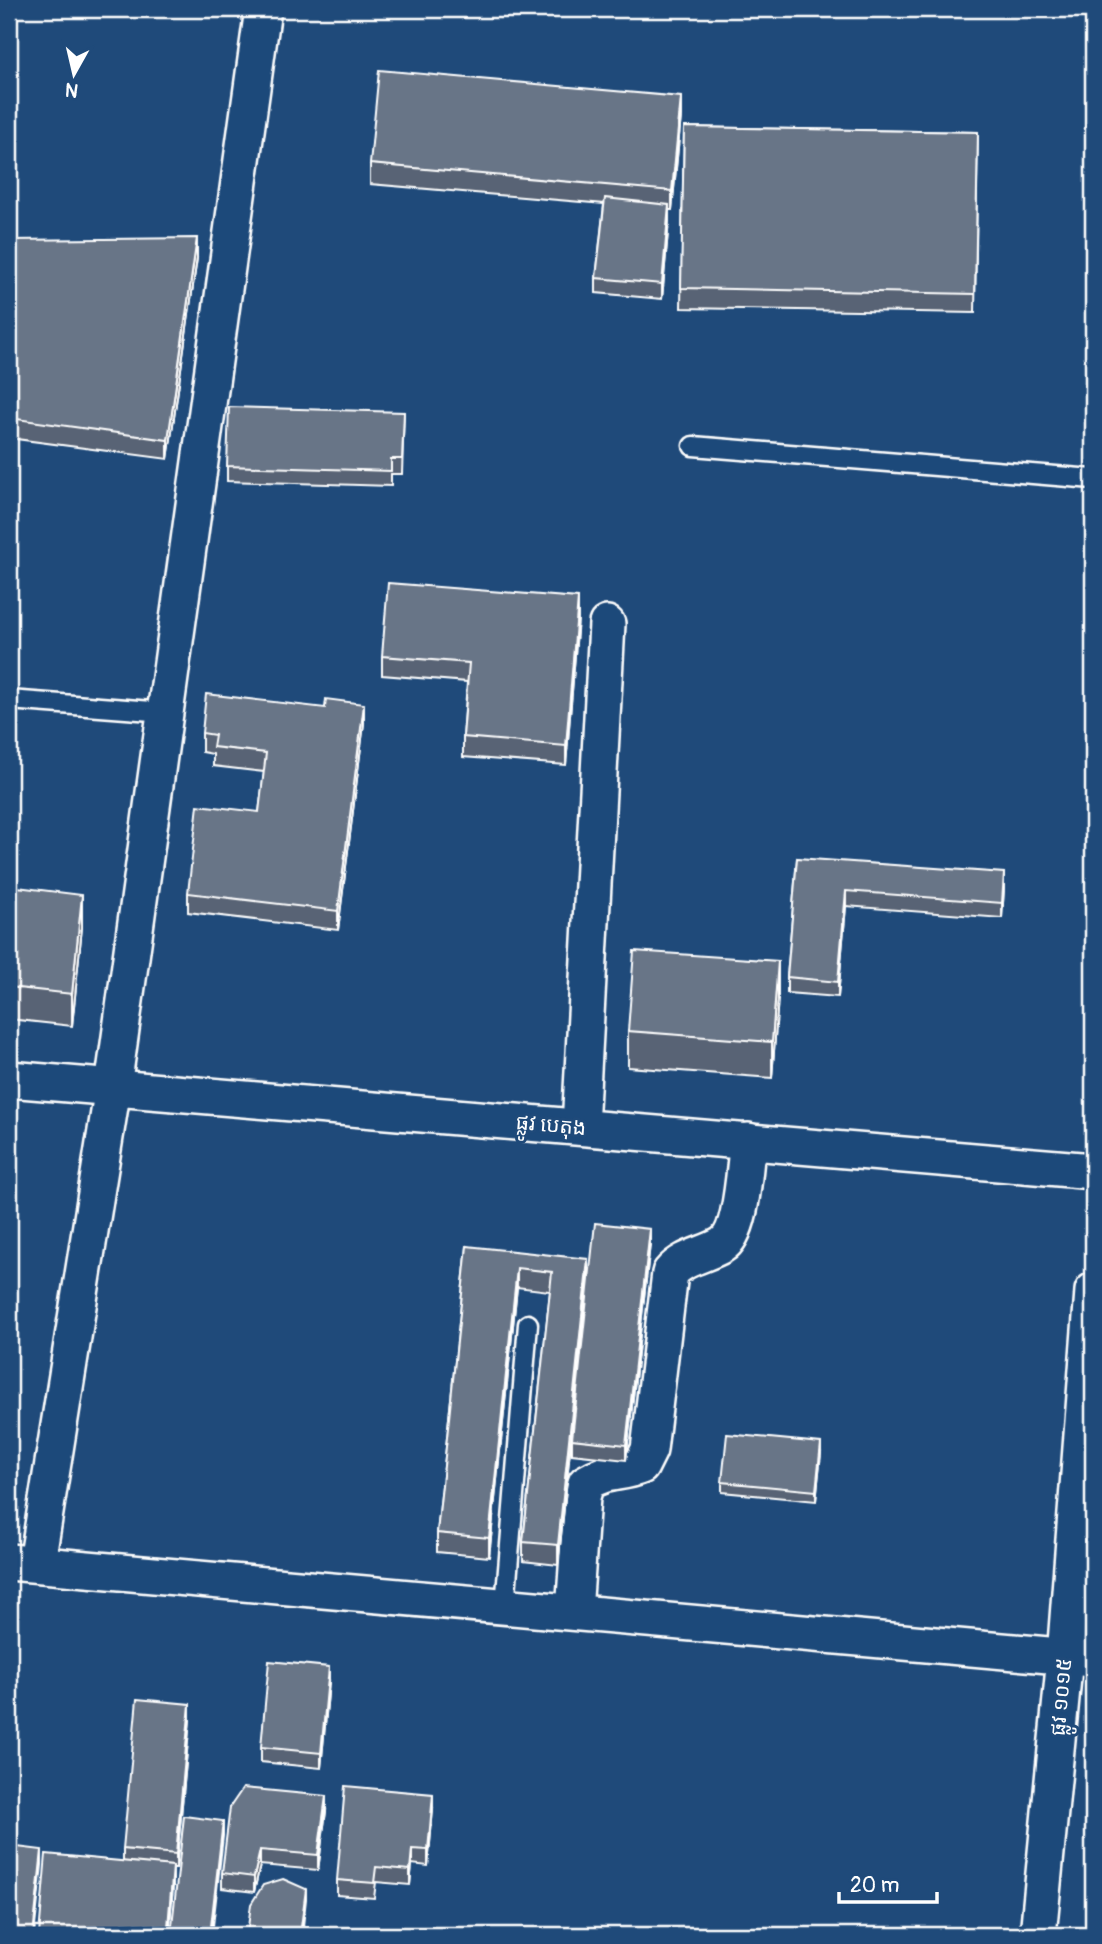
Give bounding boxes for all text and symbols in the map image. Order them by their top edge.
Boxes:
north arrow [38,38,108,108]
text: N [64,77,80,103]
street label: ផ្លូវ បេតុង [514,1109,587,1147]
street label: ផ្លូវ ១០១៥ [1045,1657,1084,1738]
scale bar [839,1860,937,1904]
text: 20 m [850,1872,899,1899]

